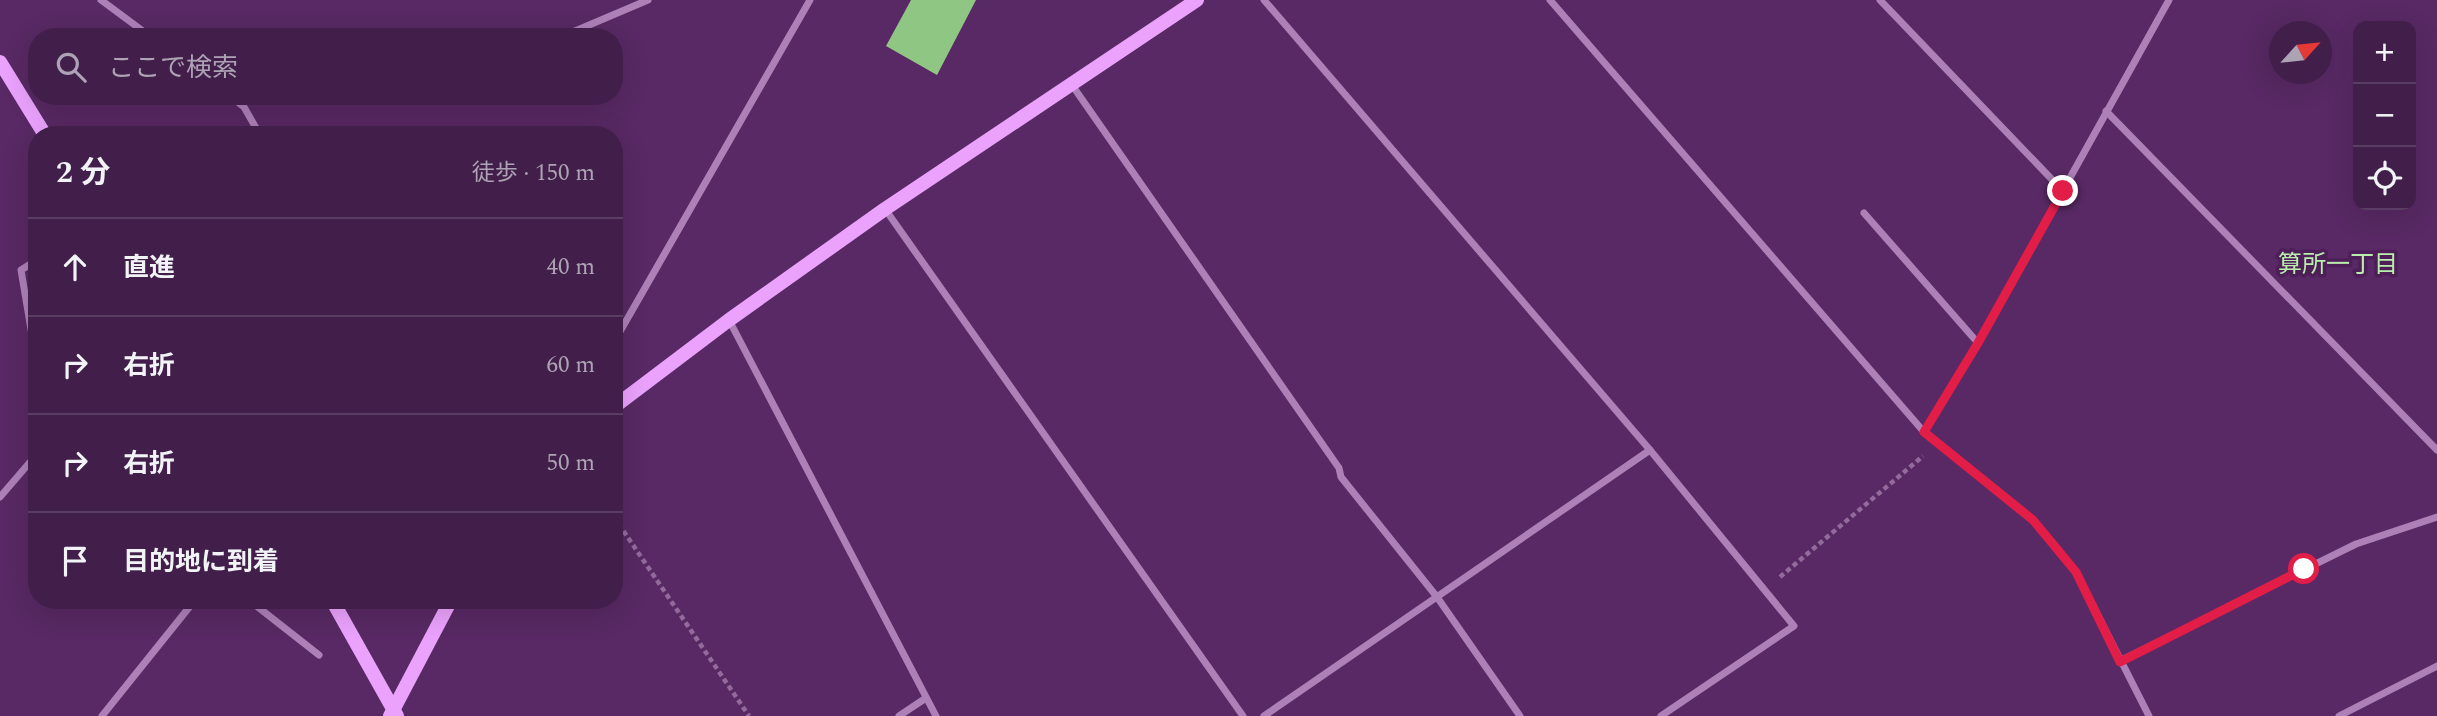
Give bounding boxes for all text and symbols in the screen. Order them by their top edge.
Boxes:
north arrow [2269,21,2332,84]
map controls [2353,21,2416,210]
button: + [2353,21,2416,84]
search box [28,28,623,105]
icon: search [52,48,90,86]
text: ここで検索 [108,48,238,88]
button: − [2353,84,2416,147]
button: locate [2353,147,2416,210]
text: 2 分 [56,150,110,196]
text: 徒歩 · 150 m [472,156,595,191]
route end [2047,175,2078,206]
district label: 算所一丁目 [2278,247,2398,283]
icon: ahead [56,248,94,286]
text: 直進 [123,248,175,288]
text: 40 m [546,250,595,285]
icon: right [56,346,94,384]
text: 右折 [123,346,175,386]
text: 60 m [546,348,595,383]
icon: right [56,444,94,482]
text: 右折 [123,444,175,484]
text: 50 m [546,446,595,481]
icon: arrive [56,542,94,580]
text: 目的地に到着 [123,542,279,582]
route start [2288,553,2319,584]

